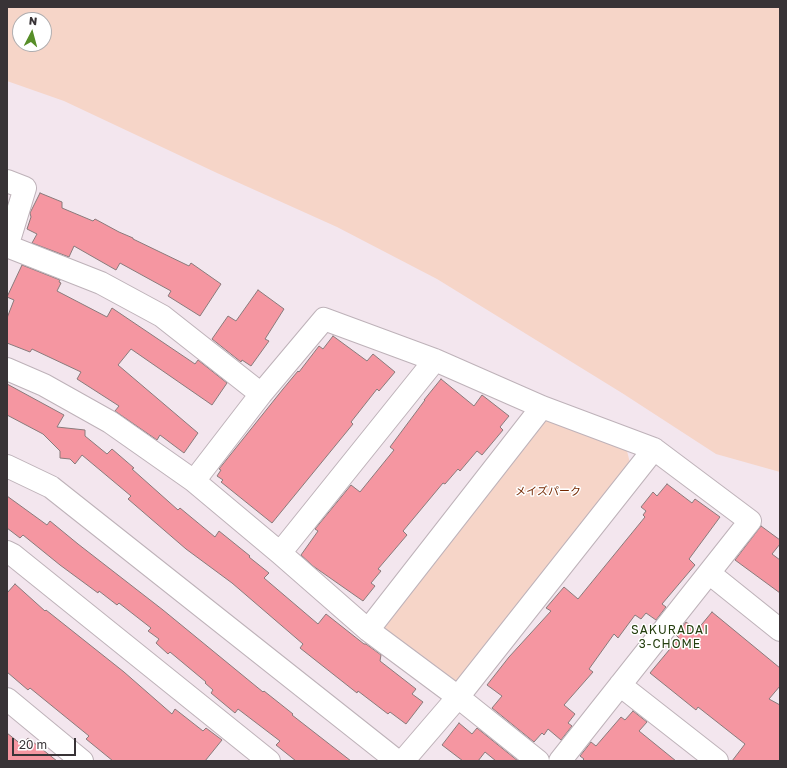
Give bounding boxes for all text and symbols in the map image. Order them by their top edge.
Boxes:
north arrow [12,12,52,52]
text: N [28,14,38,27]
park label: メイズパーク [515,485,581,499]
district label: SAKURADAI 3-CHOME [631,623,709,651]
scale bar [14,730,78,756]
text: 20 m [19,737,47,752]

